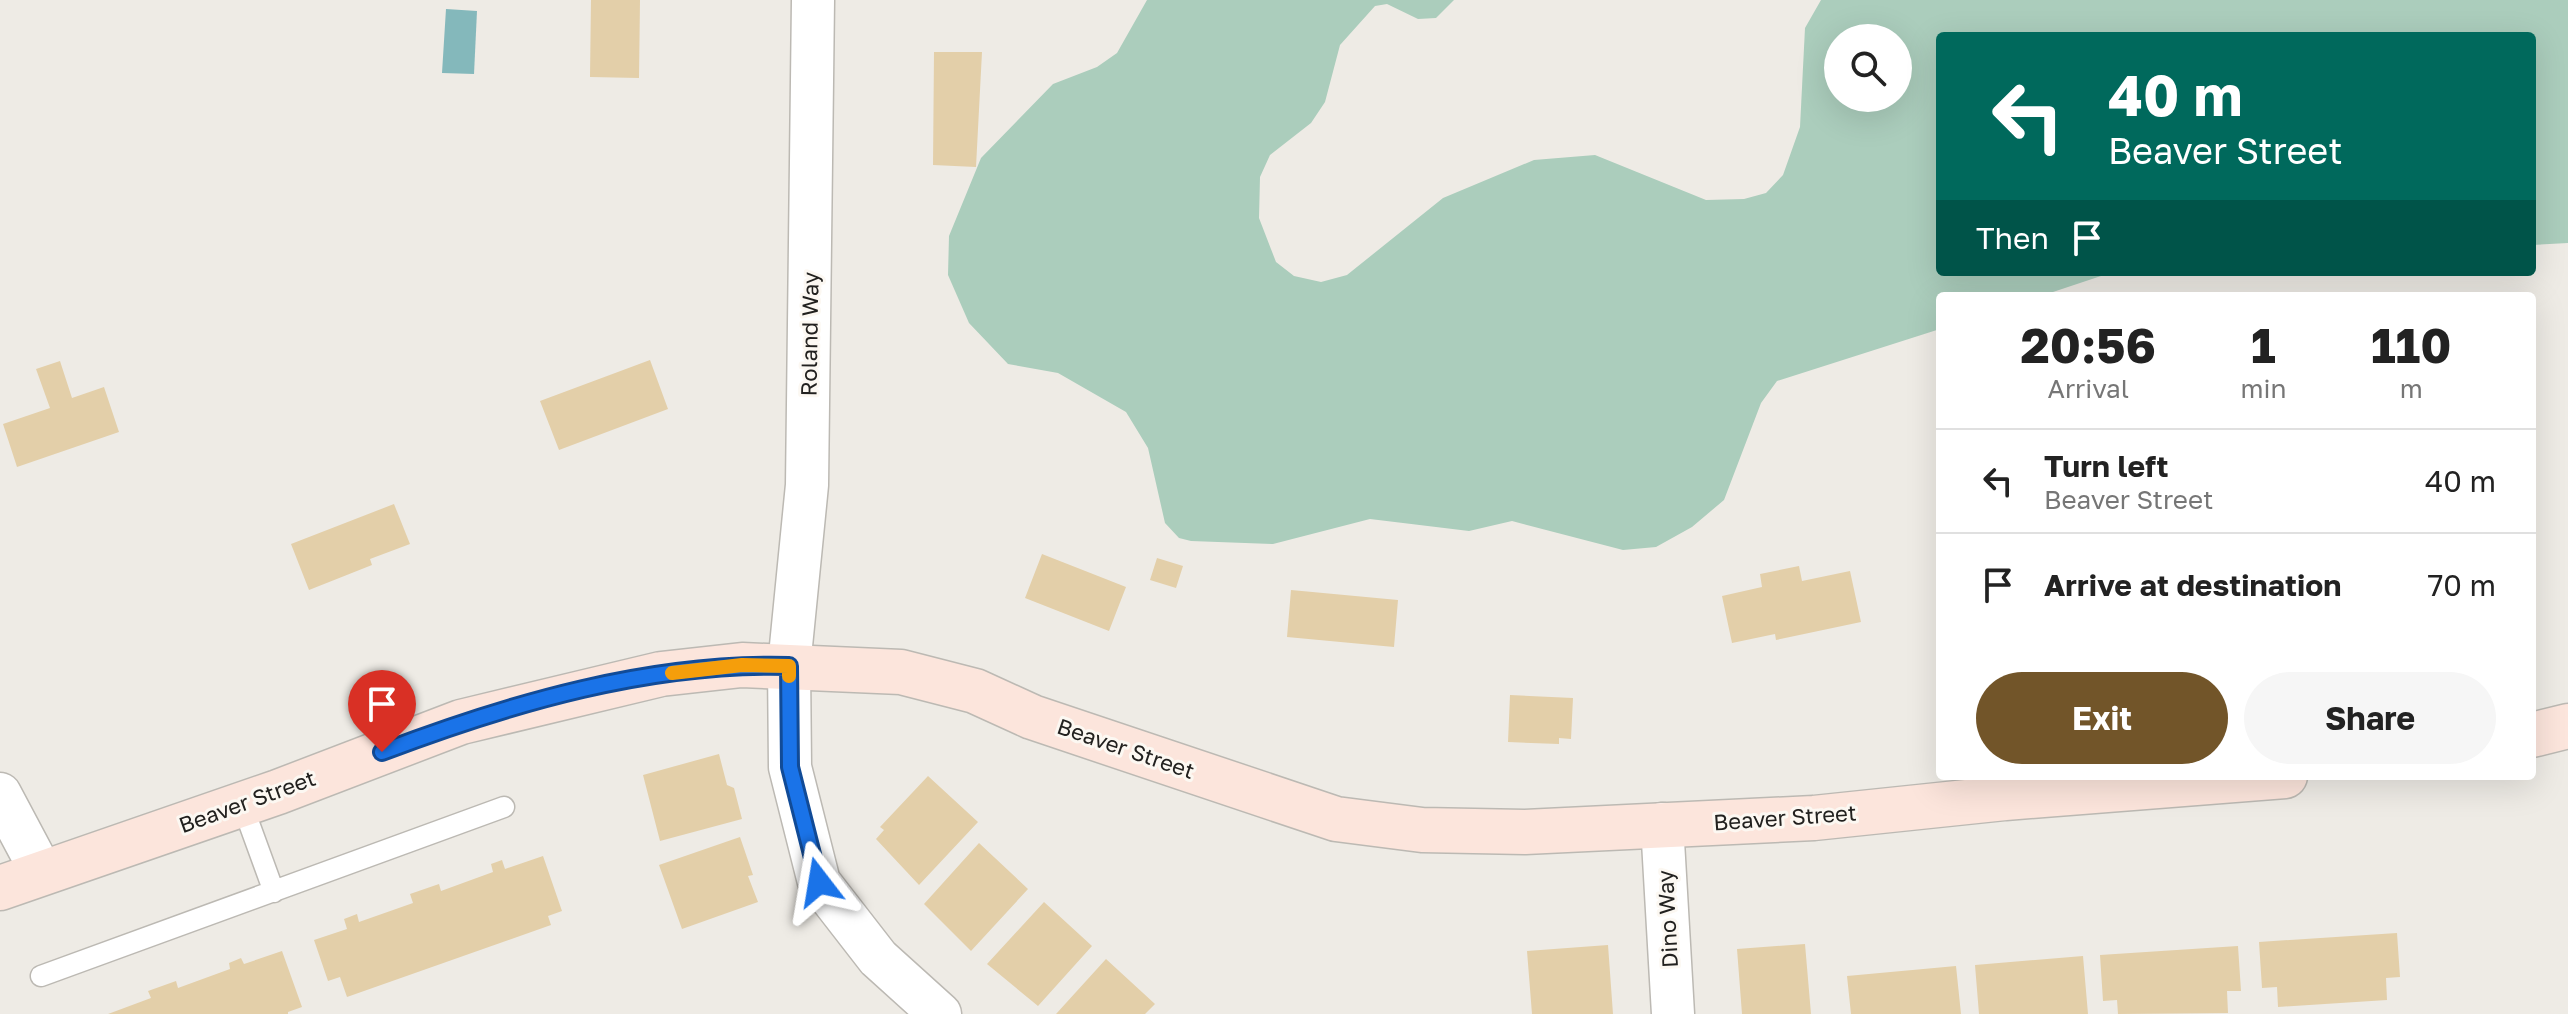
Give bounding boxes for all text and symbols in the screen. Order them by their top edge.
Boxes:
map controls [1824,24,1912,112]
button: search [1824,24,1912,112]
text: 40 m [2108,61,2242,128]
icon: left [1976,64,2080,168]
text: Beaver Street [2108,129,2343,172]
icon: arrive [2065,216,2109,260]
text: Then [1976,220,2049,256]
street label: Roland Way [794,272,824,396]
text: 20:56 [2020,316,2156,374]
text: 1 [2251,316,2276,374]
text: 110 [2371,316,2452,374]
text: Arrival [2048,373,2129,404]
text: min [2240,373,2286,404]
text: m [2400,373,2423,404]
text: Turn left [2044,448,2169,484]
icon: left [1976,459,2020,503]
text: 40 m [2425,463,2496,499]
text: Beaver Street [2044,484,2213,515]
icon: arrive [1976,563,2020,607]
text: Arrive at destination [2044,567,2341,603]
text: 70 m [2427,567,2496,603]
pin [348,670,416,752]
button: Exit [1976,672,2228,764]
button: Share [2244,672,2496,764]
icon: arrive [360,682,404,726]
street label: Beaver Street [1054,712,1198,784]
street label: Beaver Street [175,764,319,838]
street label: Beaver Street [1713,799,1857,835]
position arrow [777,840,861,924]
street label: Dino Way [1651,869,1683,969]

